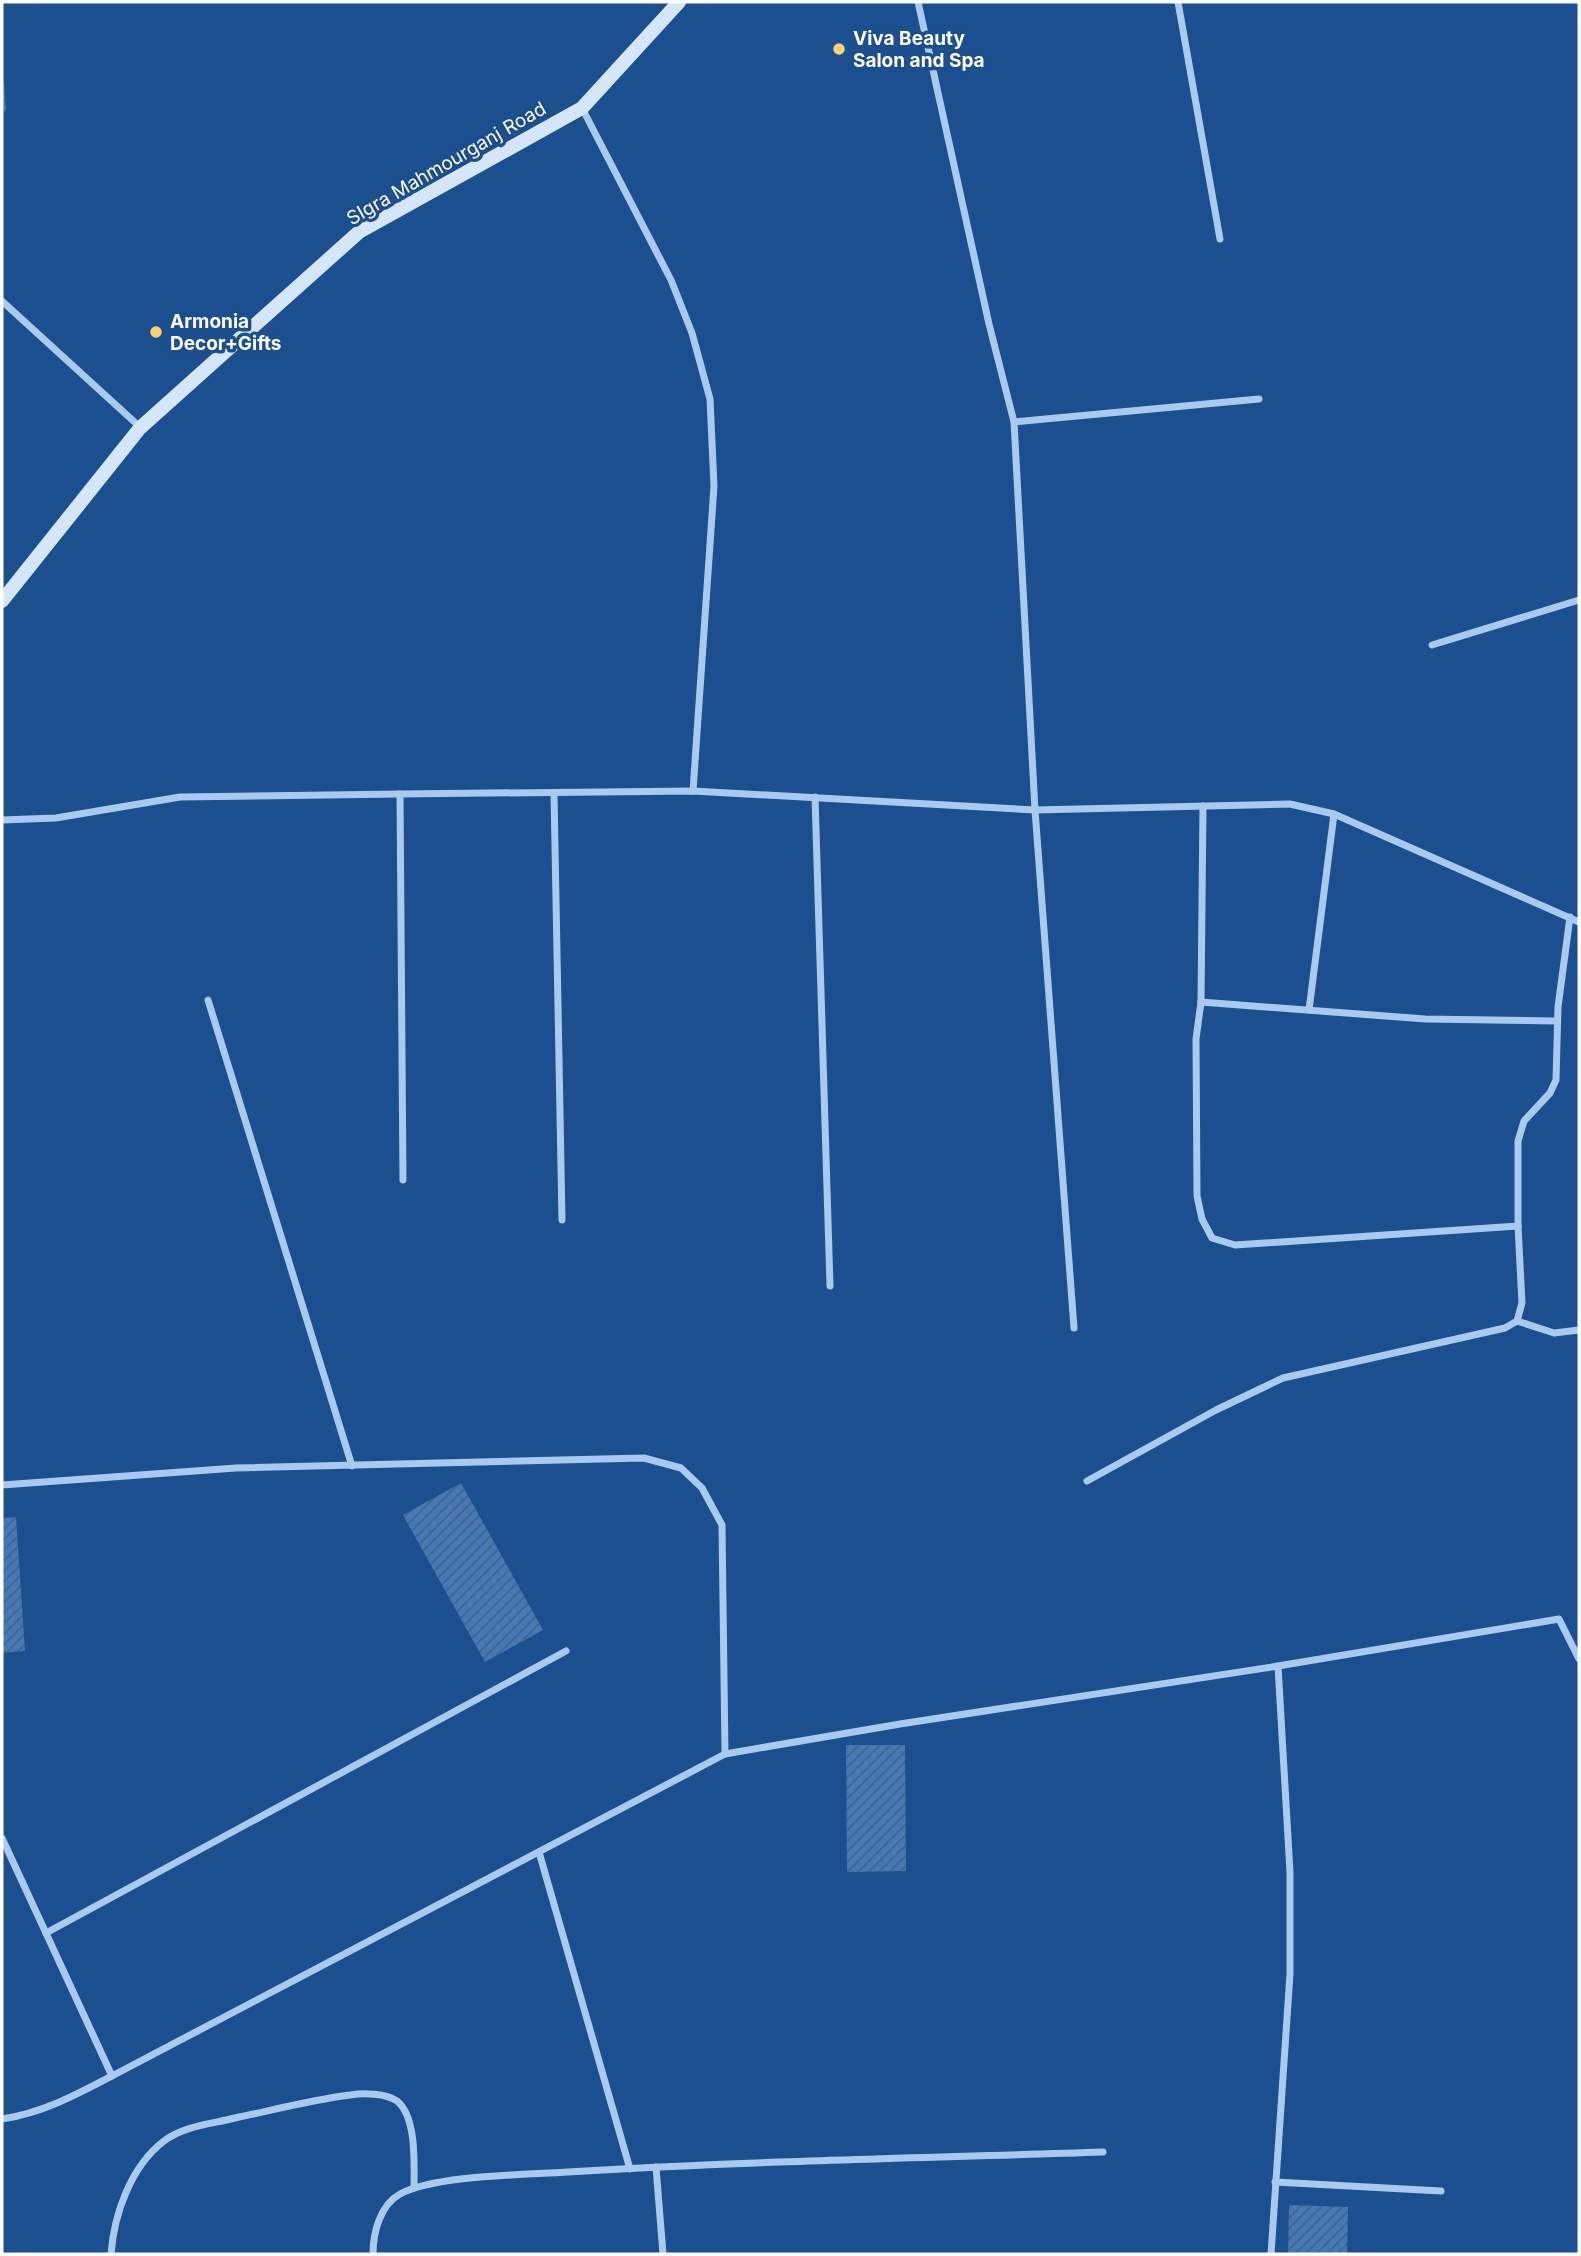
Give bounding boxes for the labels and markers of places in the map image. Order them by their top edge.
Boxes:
place label: Viva Beauty Salon and Spa [853,27,985,72]
marker: Viva Beauty Salon and Spa [831,41,847,57]
place label: Armonia Decor+Gifts [170,310,282,355]
marker: Armonia Decor+Gifts [148,324,164,340]

